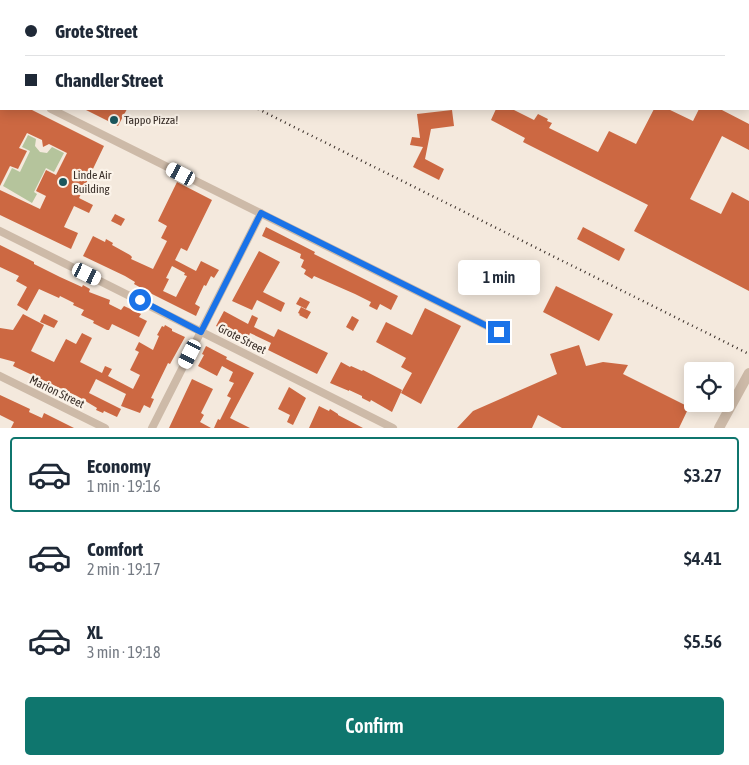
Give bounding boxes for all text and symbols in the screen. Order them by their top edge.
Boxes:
text: Grote Street [55,20,138,42]
text: Chandler Street [55,69,163,91]
place label: Tappo Pizza! [124,113,178,127]
marker: Tappo Pizza! [108,114,120,126]
car [164,161,197,187]
place label: Linde Air Building [73,168,112,196]
marker: Linde Air Building [57,176,69,188]
callout: 1 min [458,260,540,294]
car [70,261,103,287]
text: 1 min [483,268,515,286]
route start [129,289,151,311]
street label: Grote Street [216,321,269,357]
route end [488,321,510,343]
car [176,337,203,371]
map controls [684,362,734,412]
button: locate [684,362,734,412]
street label: Marion Street [27,373,87,412]
icon: car [27,452,72,497]
text: Economy [87,455,151,477]
text: $3.27 [684,464,722,486]
text: 1 min · 19:16 [87,477,160,495]
icon: car [27,535,72,580]
text: Comfort [87,538,143,560]
text: $4.41 [684,547,722,569]
text: 2 min · 19:17 [87,560,160,578]
icon: car [27,618,72,663]
text: XL [87,621,103,643]
text: $5.56 [684,630,722,652]
text: 3 min · 19:18 [87,643,160,661]
button: Confirm [25,697,724,755]

